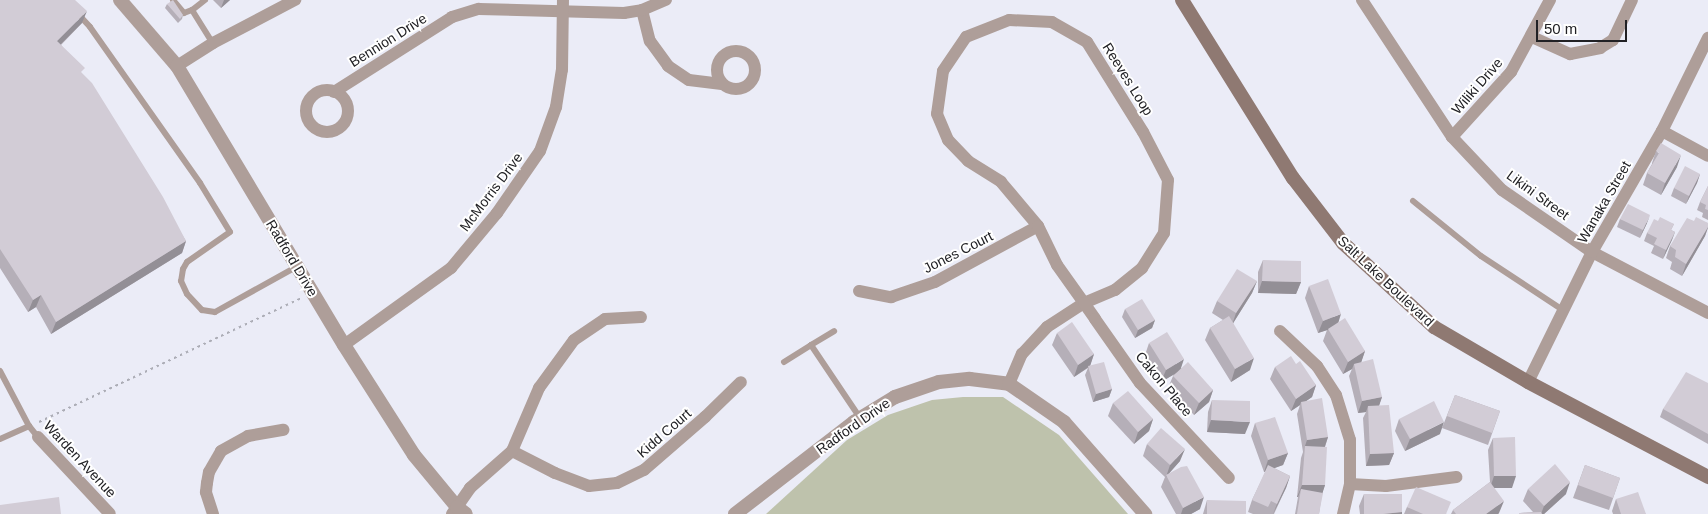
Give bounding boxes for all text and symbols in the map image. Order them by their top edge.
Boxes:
street label: Bennion Drive [346,10,430,70]
scale bar [1538,10,1629,42]
text: 50 m [1544,20,1577,37]
street label: Reeves Loop [1099,40,1157,118]
street label: Wiliki Drive [1448,54,1506,118]
street label: McMorris Drive [456,149,526,235]
street label: Wanaka Street [1574,158,1634,246]
street label: Likini Street [1503,167,1573,223]
street label: Radford Drive [263,217,321,299]
street label: Jones Court [921,227,995,277]
street label: Salt Lake Boulevard [1334,232,1438,330]
street label: Cakon Place [1132,348,1196,420]
street label: Radford Drive [813,394,893,458]
street label: Kidd Court [634,405,694,461]
street label: Warden Avenue [40,417,120,501]

